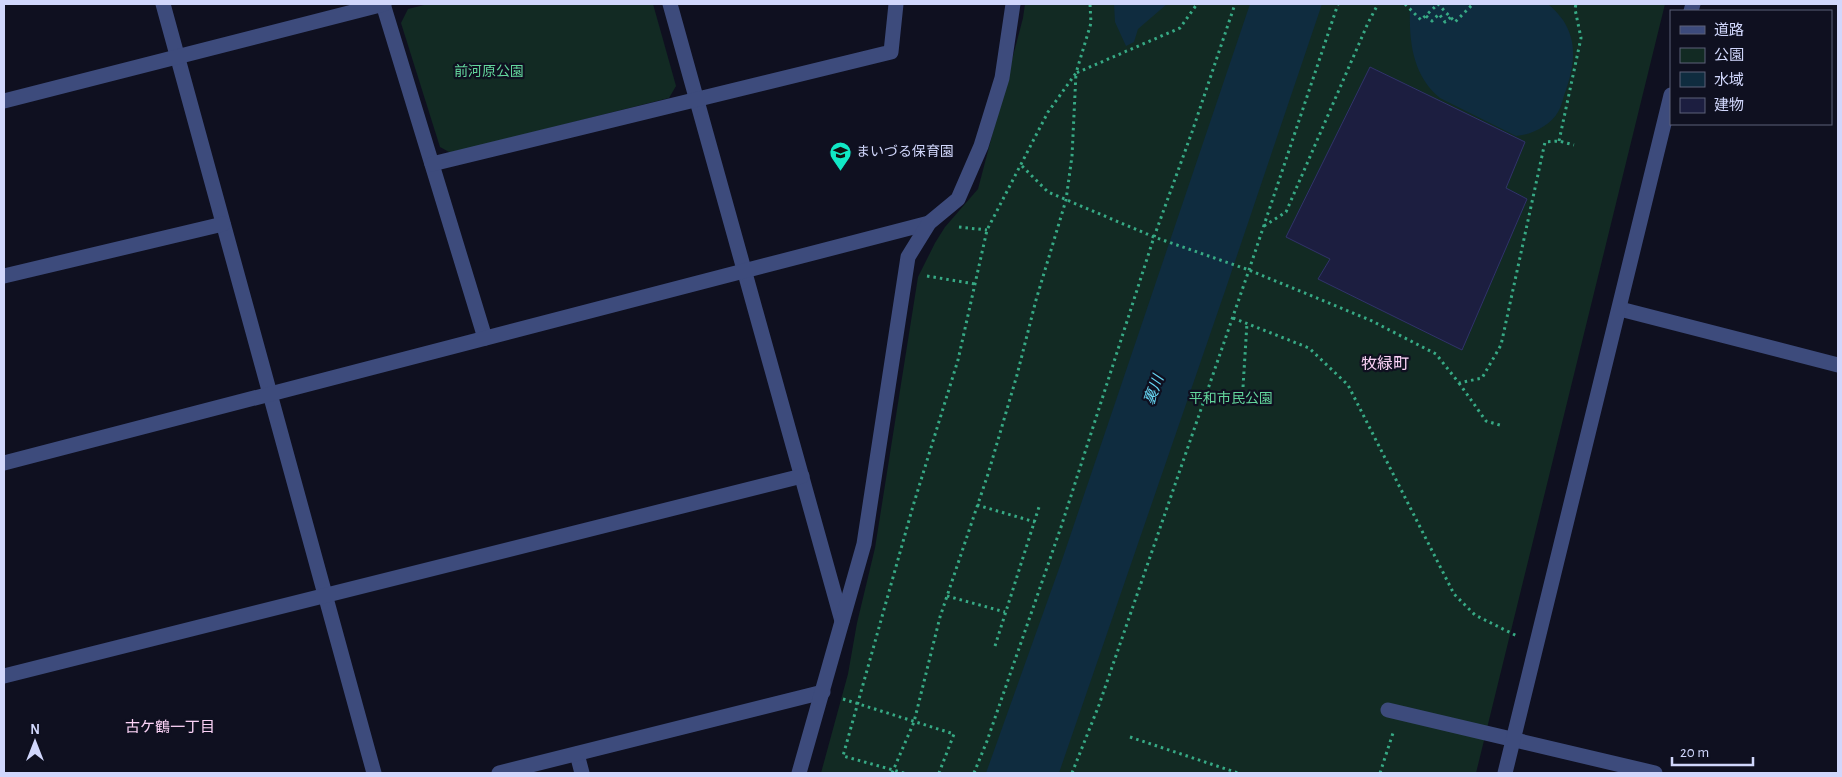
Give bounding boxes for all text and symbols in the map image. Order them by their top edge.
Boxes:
legend [1670,10,1832,125]
text: 道路 [1714,22,1744,38]
text: 公園 [1714,47,1744,63]
park label: 前河原公園 [454,63,524,79]
text: 水域 [1714,72,1744,88]
text: 建物 [1714,97,1744,113]
school or university icon: まいづる保育園 [828,140,852,171]
place label: まいづる保育園 [856,144,954,159]
district label: 牧緑町 [1361,355,1409,372]
water label: 裏川 [1141,371,1167,407]
park label: 平和市民公園 [1189,391,1273,406]
north arrow [10,717,60,767]
district label: 古ケ鶴一丁目 [125,719,215,735]
text: N [30,723,40,737]
scale bar [1672,734,1753,766]
text: 20 m [1680,745,1709,760]

